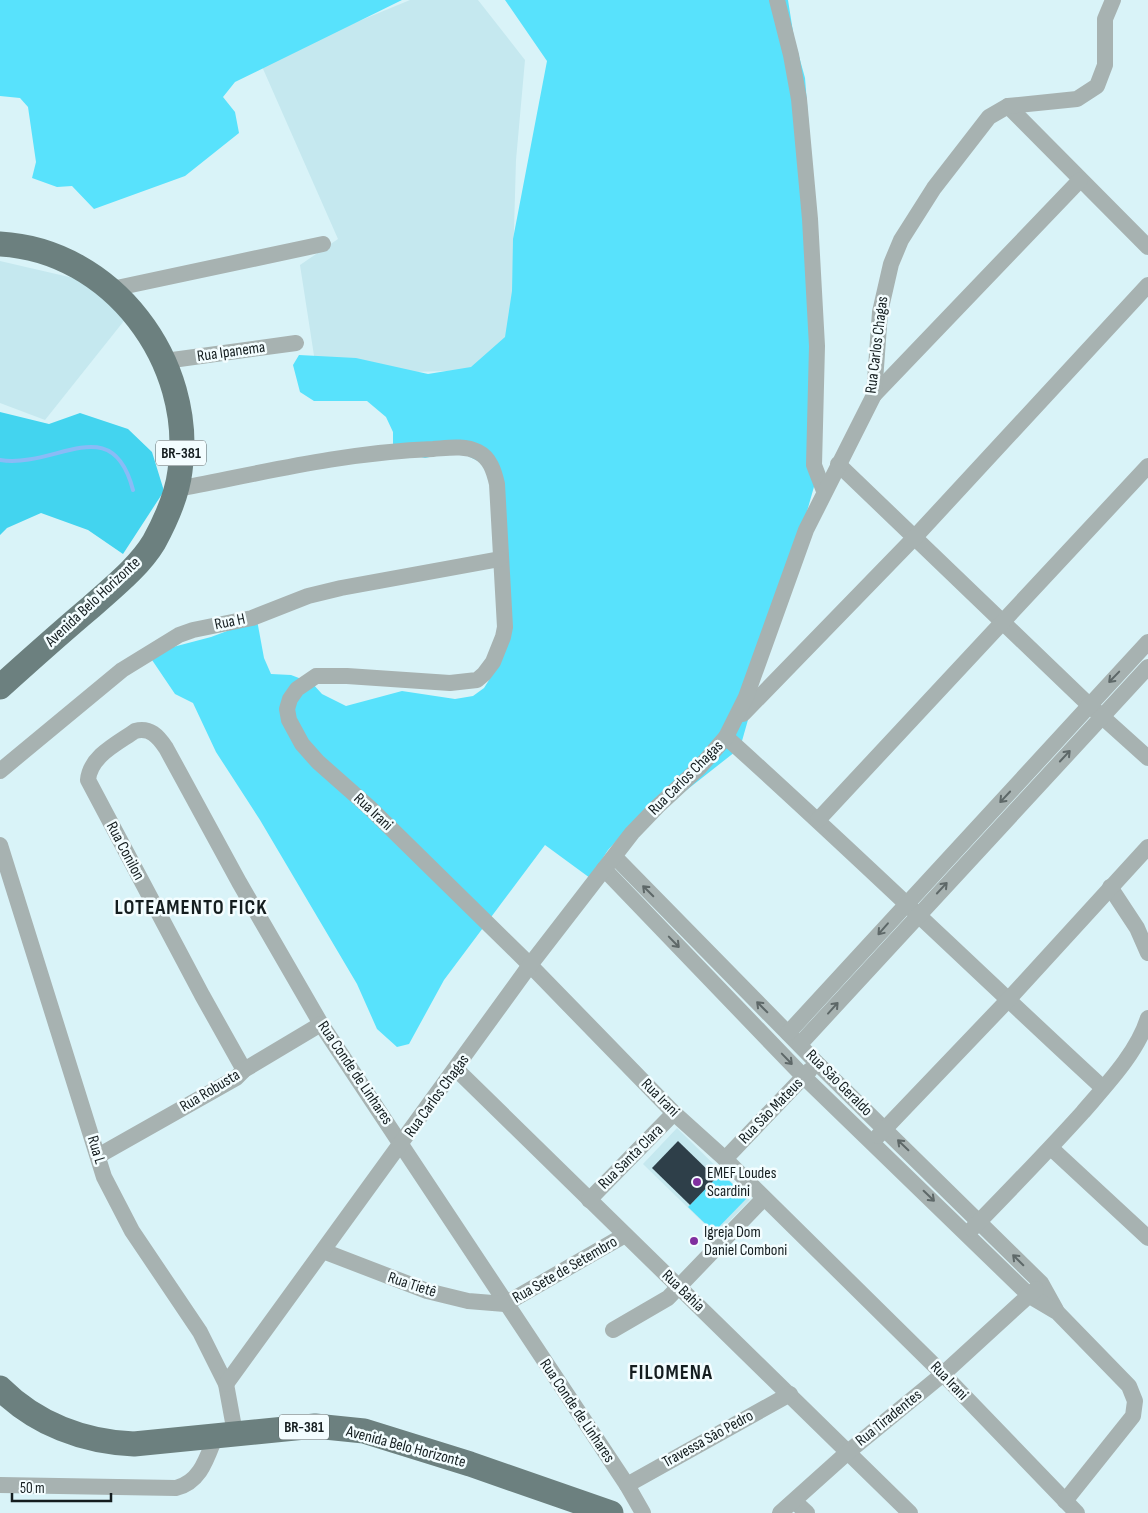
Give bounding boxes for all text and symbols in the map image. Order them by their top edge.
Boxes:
street label: Rua Carlos Chagas [862,295,892,395]
street label: Rua Ipanema [196,338,266,366]
road number: BR-381 [156,440,206,466]
street label: Avenida Belo Horizonte [41,553,144,651]
street label: Rua H [213,609,247,635]
one-way arrow [1108,671,1120,683]
street label: Rua Carlos Chagas [645,737,727,819]
one-way arrow [1059,750,1071,763]
street label: Rua Irani [350,789,396,835]
one-way arrow [999,790,1011,803]
street label: Rua Conilon [102,819,148,883]
one-way arrow [936,882,948,895]
one-way arrow [642,885,654,897]
district label: LOTEAMENTO FICK [114,895,268,920]
one-way arrow [877,923,889,936]
one-way arrow [668,936,680,948]
one-way arrow [756,1000,768,1013]
one-way arrow [827,1002,839,1015]
street label: Rua Conde de Linhares [313,1018,397,1128]
street label: Rua São Geraldo [802,1046,876,1120]
street label: Rua Carlos Chagas [401,1051,474,1141]
one-way arrow [781,1053,793,1066]
street label: Rua Robusta [177,1066,243,1116]
street label: Rua São Mateus [735,1074,807,1148]
street label: Rua Irani [637,1075,683,1121]
street label: Rua Santa Clara [595,1121,667,1193]
street label: Rua L [83,1133,109,1167]
one-way arrow [897,1140,909,1152]
place label: EMEF Loudes Scardini [707,1164,777,1201]
marker: EMEF Loudes Scardini [691,1176,703,1188]
one-way arrow [923,1190,935,1202]
place label: Igreja Dom Daniel Comboni [704,1223,787,1260]
street label: Rua Sete de Setembro [509,1232,621,1308]
marker: Igreja Dom Daniel Comboni [688,1235,700,1247]
one-way arrow [1012,1253,1024,1266]
street label: Rua Bahia [658,1266,708,1316]
street label: Rua Tietê [385,1268,439,1302]
street label: Rua Conde de Linhares [535,1356,619,1466]
street label: Rua Irani [926,1358,972,1404]
district label: FILOMENA [629,1360,713,1385]
street label: Rua Tiradentes [852,1385,926,1450]
street label: Travessa São Pedro [659,1406,757,1472]
road number: BR-381 [279,1414,329,1440]
street label: Avenida Belo Horizonte [343,1422,468,1472]
scale bar [12,1470,111,1502]
text: 50 m [20,1479,45,1498]

